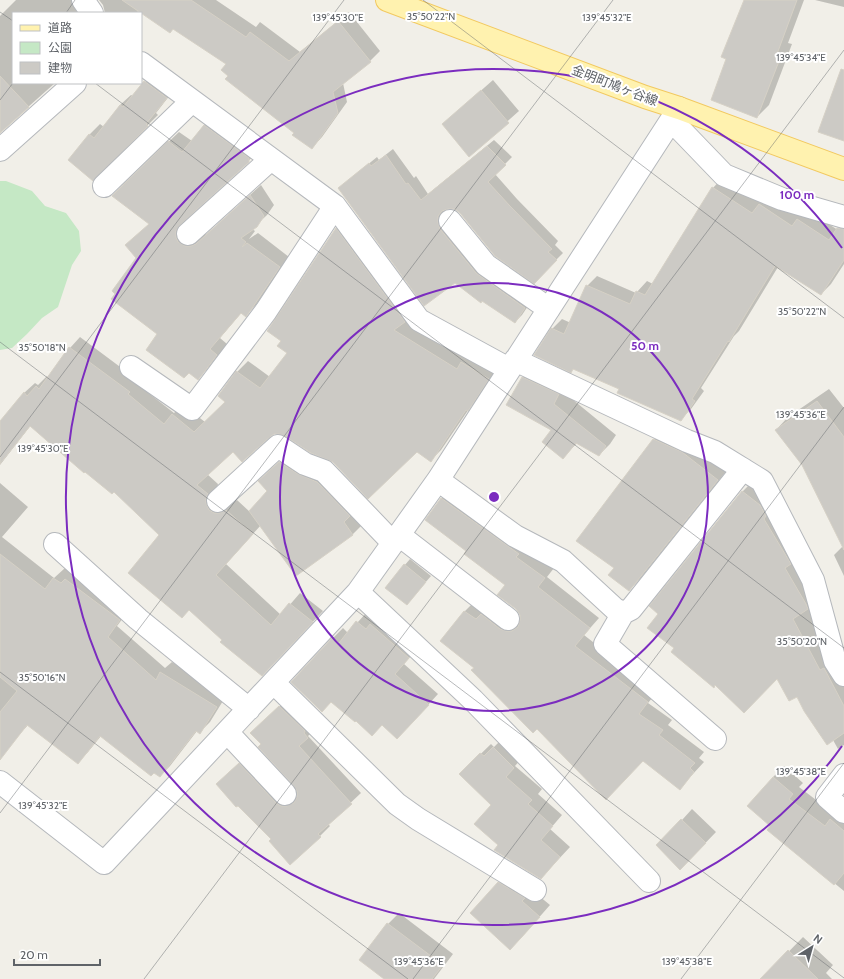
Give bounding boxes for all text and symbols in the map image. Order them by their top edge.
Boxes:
text: 35°50'22"N [407,10,455,23]
text: 139°45'30"E [312,11,364,24]
text: 139°45'32"E [582,11,632,24]
legend [12,12,142,84]
text: 道路 [48,20,72,35]
text: 公園 [48,40,72,55]
text: 139°45'34"E [776,51,826,64]
text: 建物 [48,60,72,75]
street label: 金明町鳩ヶ谷線 [570,61,660,109]
text: 100 m [780,187,814,202]
text: 35°50'22"N [778,305,826,318]
text: 50 m [631,338,659,353]
text: 35°50'18"N [18,341,66,354]
text: 139°45'36"E [776,408,826,421]
text: 139°45'30"E [17,442,69,455]
centre of rings [487,490,501,504]
text: 35°50'20"N [777,635,827,648]
text: 35°50'16"N [18,671,66,684]
text: 139°45'38"E [776,765,827,778]
text: 139°45'32"E [18,799,68,812]
north arrow [792,927,832,967]
text: N [811,931,825,947]
scale bar [14,941,100,967]
text: 20 m [20,947,48,962]
text: 139°45'36"E [394,955,444,968]
text: 139°45'38"E [662,955,713,968]

